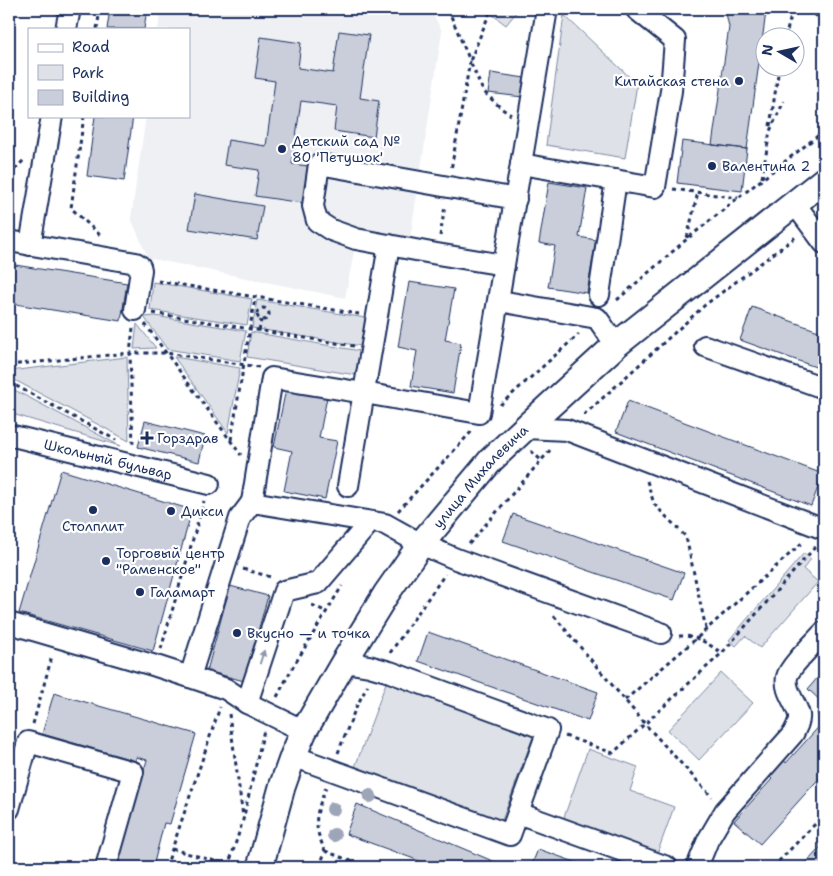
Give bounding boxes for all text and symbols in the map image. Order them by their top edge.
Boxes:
legend [28,28,190,118]
north arrow [756,28,806,78]
text: Road [72,37,110,57]
text: N [757,43,777,57]
text: Park [72,63,104,83]
place label: Китайская стена [614,72,729,90]
marker: Китайская стена [733,75,745,87]
text: Building [72,87,129,107]
place label: Детский сад № 80 'Петушок' [292,132,400,166]
marker: Детский сад № 80 'Петушок' [276,143,288,155]
place label: Валентина 2 [722,157,810,175]
marker: Валентина 2 [706,160,718,172]
street label: улица Михалевича [429,421,532,532]
place label: Горздрав [157,429,218,447]
marker: Горздрав [141,432,153,444]
street label: Школьный бульвар [42,435,174,484]
place label: Дикси [181,502,224,520]
marker: Столплит [87,504,99,516]
marker: Дикси [165,505,177,517]
place label: Столплит [62,517,125,535]
place label: Торговый центр "Раменское" [116,544,225,578]
marker: Торговый центр "Раменское" [100,555,112,567]
place label: Галамарт [150,583,216,601]
marker: Галамарт [134,586,146,598]
place label: Вкусно — и точка [247,624,370,642]
marker: Вкусно — и точка [231,627,243,639]
one-way arrow [259,649,267,664]

